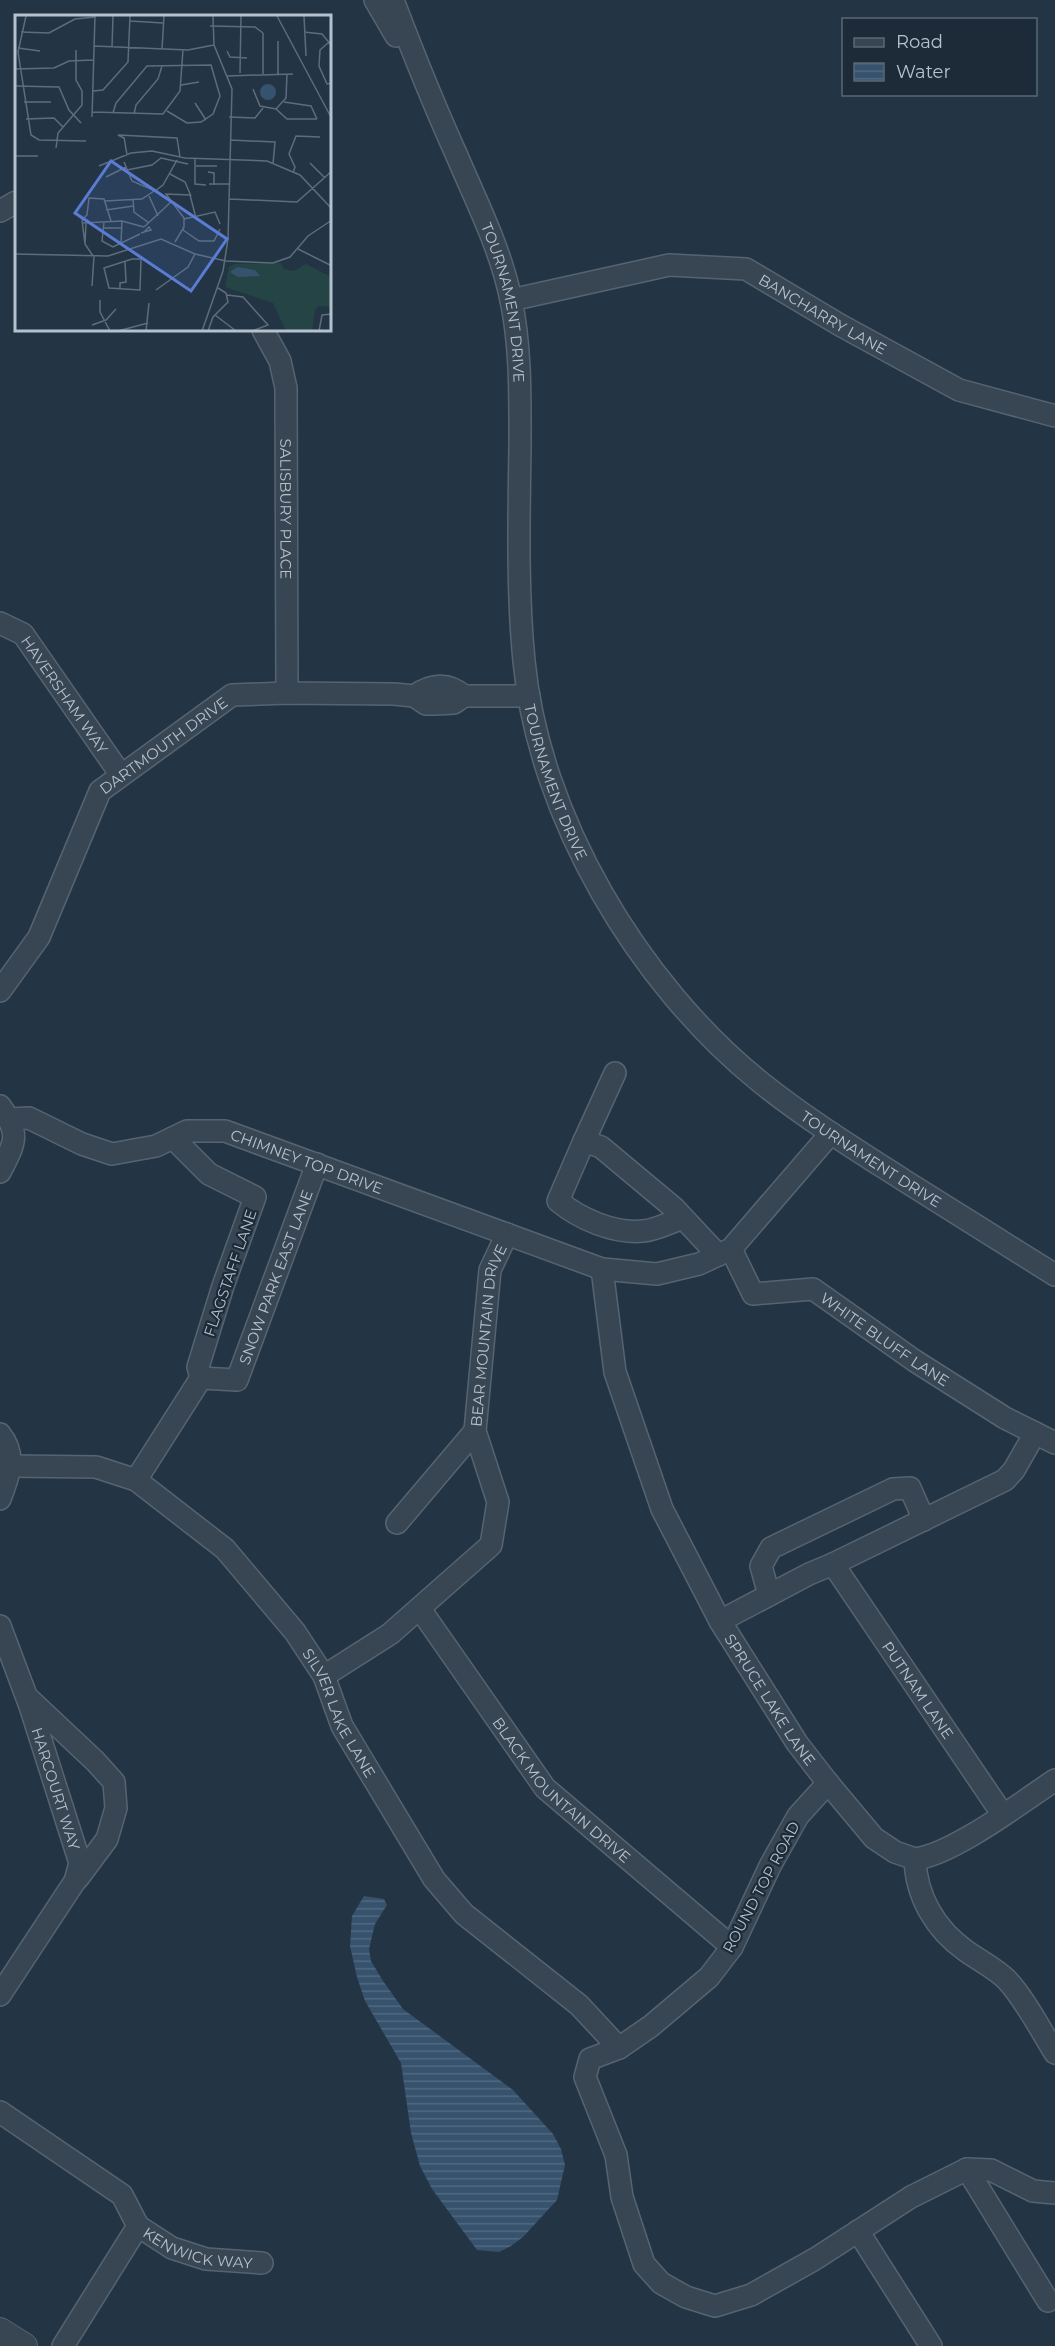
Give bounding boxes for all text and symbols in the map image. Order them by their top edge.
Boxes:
inset map [15,15,332,332]
legend [842,18,1037,96]
text: Road [896,31,943,53]
text: Water [896,61,951,83]
street label: TOURNAMENT DRIVE [478,220,529,383]
street label: BANCHARRY LANE [755,269,890,358]
street label: SALISBURY PLACE [277,439,296,579]
street label: HAVERSHAM WAY [17,632,113,758]
street label: DARTMOUTH DRIVE [96,692,231,798]
street label: TOURNAMENT DRIVE [521,702,592,863]
street label: TOURNAMENT DRIVE [797,1106,945,1211]
street label: CHIMNEY TOP DRIVE [228,1124,386,1198]
street label: SNOW PARK EAST LANE [234,1187,316,1367]
street label: FLAGSTAFF LANE [199,1207,261,1339]
street label: BEAR MOUNTAIN DRIVE [466,1241,511,1428]
street label: WHITE BLUFF LANE [817,1288,953,1390]
street label: SPRUCE LAKE LANE [721,1630,820,1769]
street label: PUTNAM LANE [878,1637,958,1742]
street label: SILVER LAKE LANE [299,1644,380,1781]
street label: BLACK MOUNTAIN DRIVE [489,1713,635,1866]
street label: HARCOURT WAY [28,1725,85,1853]
street label: ROUND TOP ROAD [718,1818,804,1956]
street label: KENWICK WAY [140,2222,254,2272]

